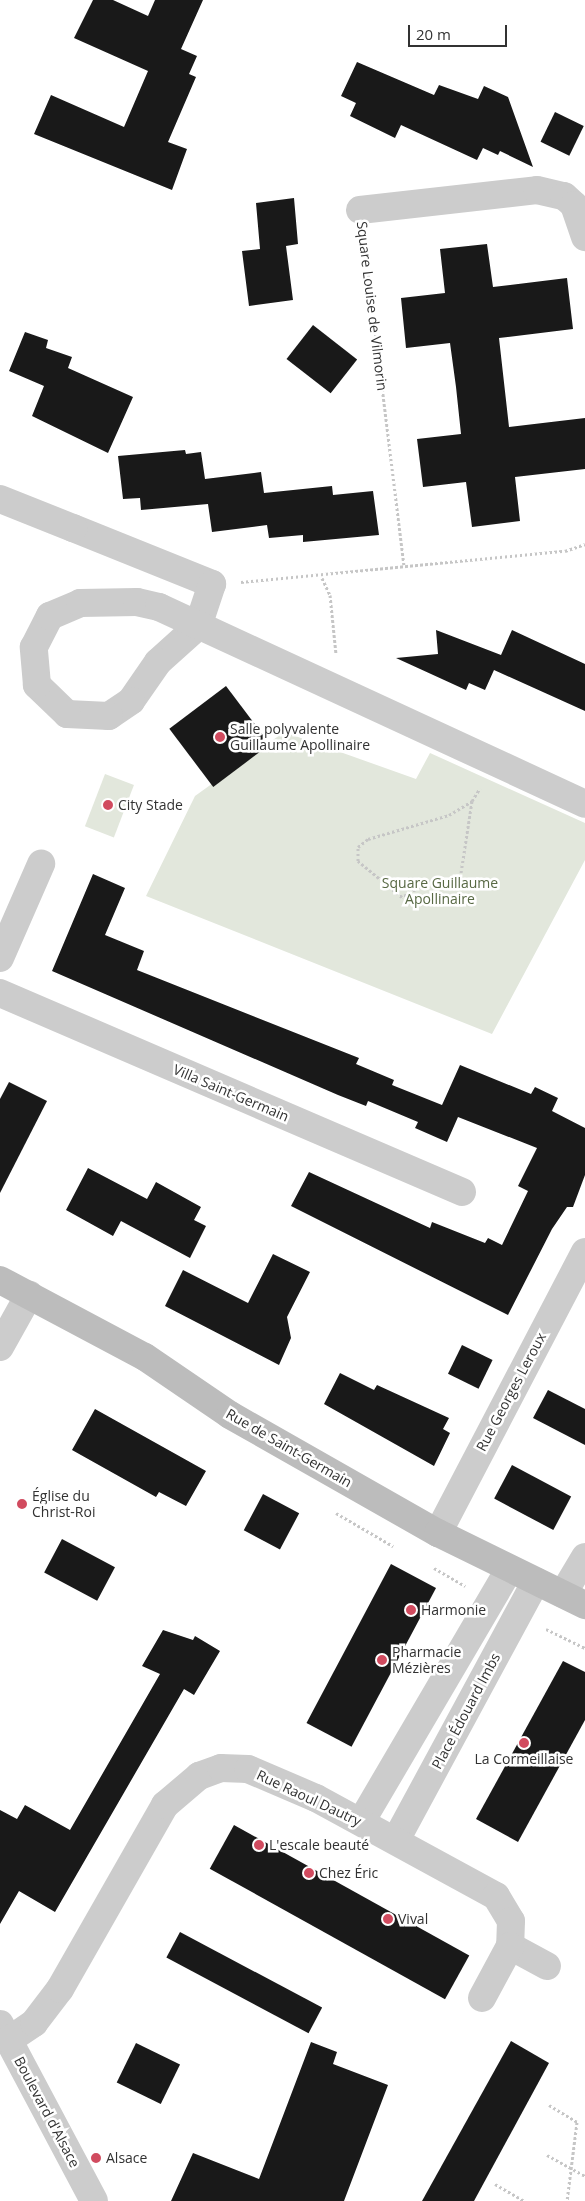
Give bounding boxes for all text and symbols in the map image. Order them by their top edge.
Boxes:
scale bar [410,15,509,47]
text: 20 m [416,24,451,44]
street label: Square Louise de Vilmorin [353,220,391,392]
place label: Salle polyvalente Guillaume Apollinaire [230,721,370,754]
marker: Salle polyvalente Guillaume Apollinaire [214,731,226,743]
place label: City Stade [118,797,183,813]
marker: City Stade [102,799,114,811]
park label: Square Guillaume Apollinaire [382,875,498,908]
street label: Villa Saint-Germain [171,1061,291,1125]
street label: Rue Georges Leroux [473,1330,549,1454]
street label: Rue de Saint-Germain [223,1405,355,1491]
place label: Église du Christ-Roi [32,1488,95,1520]
marker: Église du Christ-Roi [16,1498,28,1510]
place label: Harmonie [421,1602,486,1618]
marker: Harmonie [405,1604,417,1616]
place label: Pharmacie Mézières [392,1644,461,1676]
street label: Place Édouard Imbs [428,1650,504,1772]
marker: Pharmacie Mézières [376,1654,388,1666]
marker: La Cormeillaise [518,1737,530,1749]
place label: La Cormeillaise [475,1751,573,1767]
street label: Rue Raoul Dautry [254,1766,364,1830]
place label: L'escale beauté [269,1837,369,1853]
marker: L'escale beauté [253,1839,265,1851]
place label: Chez Éric [319,1865,378,1881]
marker: Chez Éric [303,1867,315,1879]
place label: Vival [398,1911,428,1927]
marker: Vival [382,1913,394,1925]
street label: Boulevard d'Alsace [11,2054,83,2170]
place label: Alsace [106,2150,147,2166]
marker: Alsace [90,2152,102,2164]

